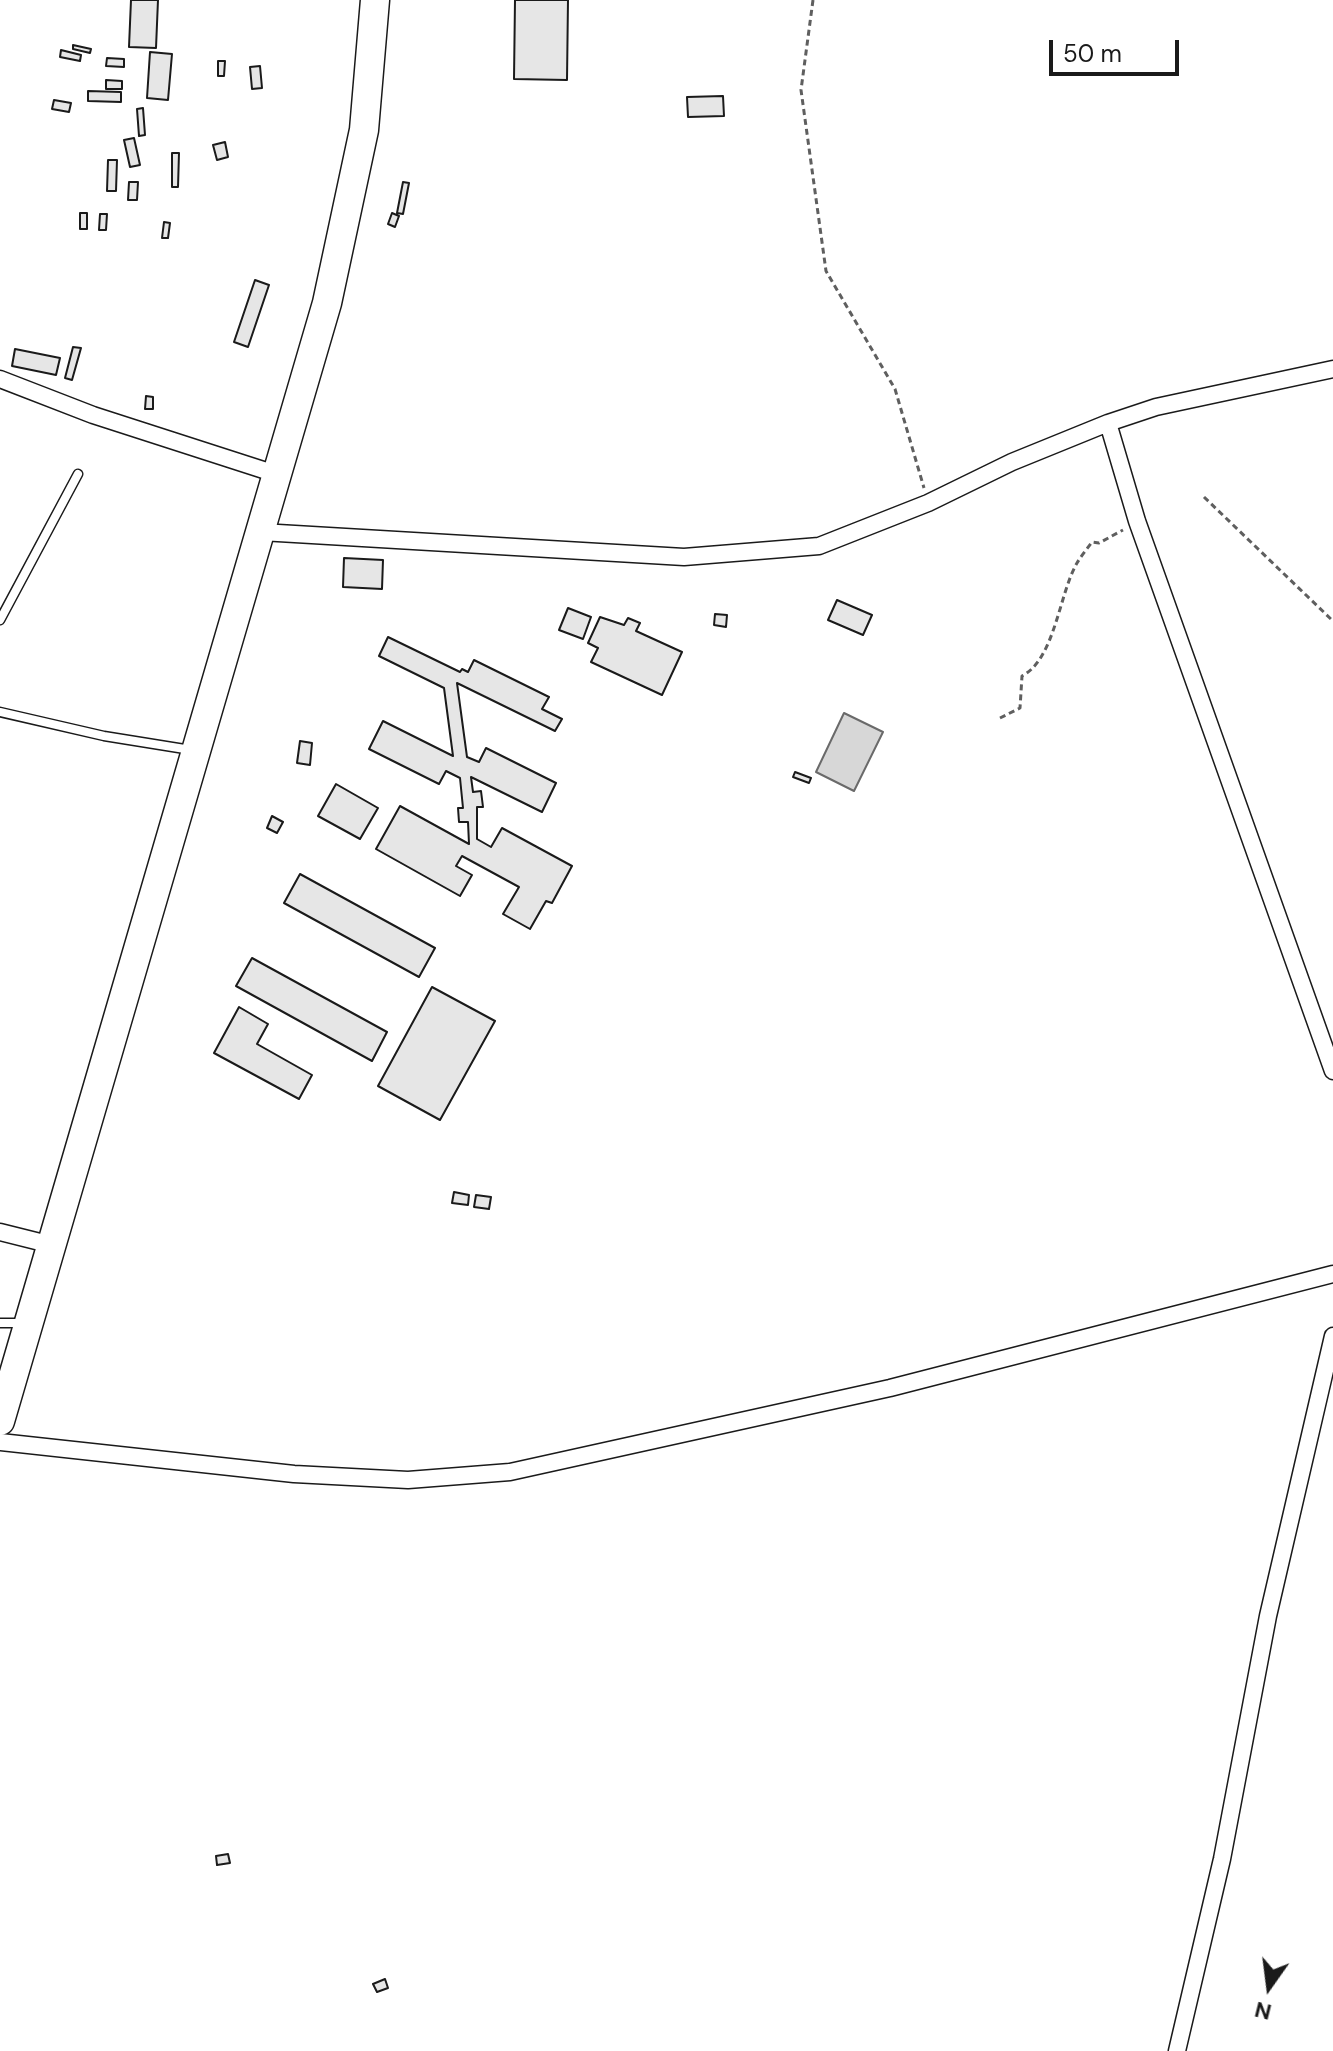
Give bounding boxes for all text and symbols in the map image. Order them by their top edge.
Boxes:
scale bar [1053,24,1183,74]
text: 50 m [1063,38,1122,69]
north arrow [1229,1947,1309,2027]
text: N [1252,1995,1274,2027]

